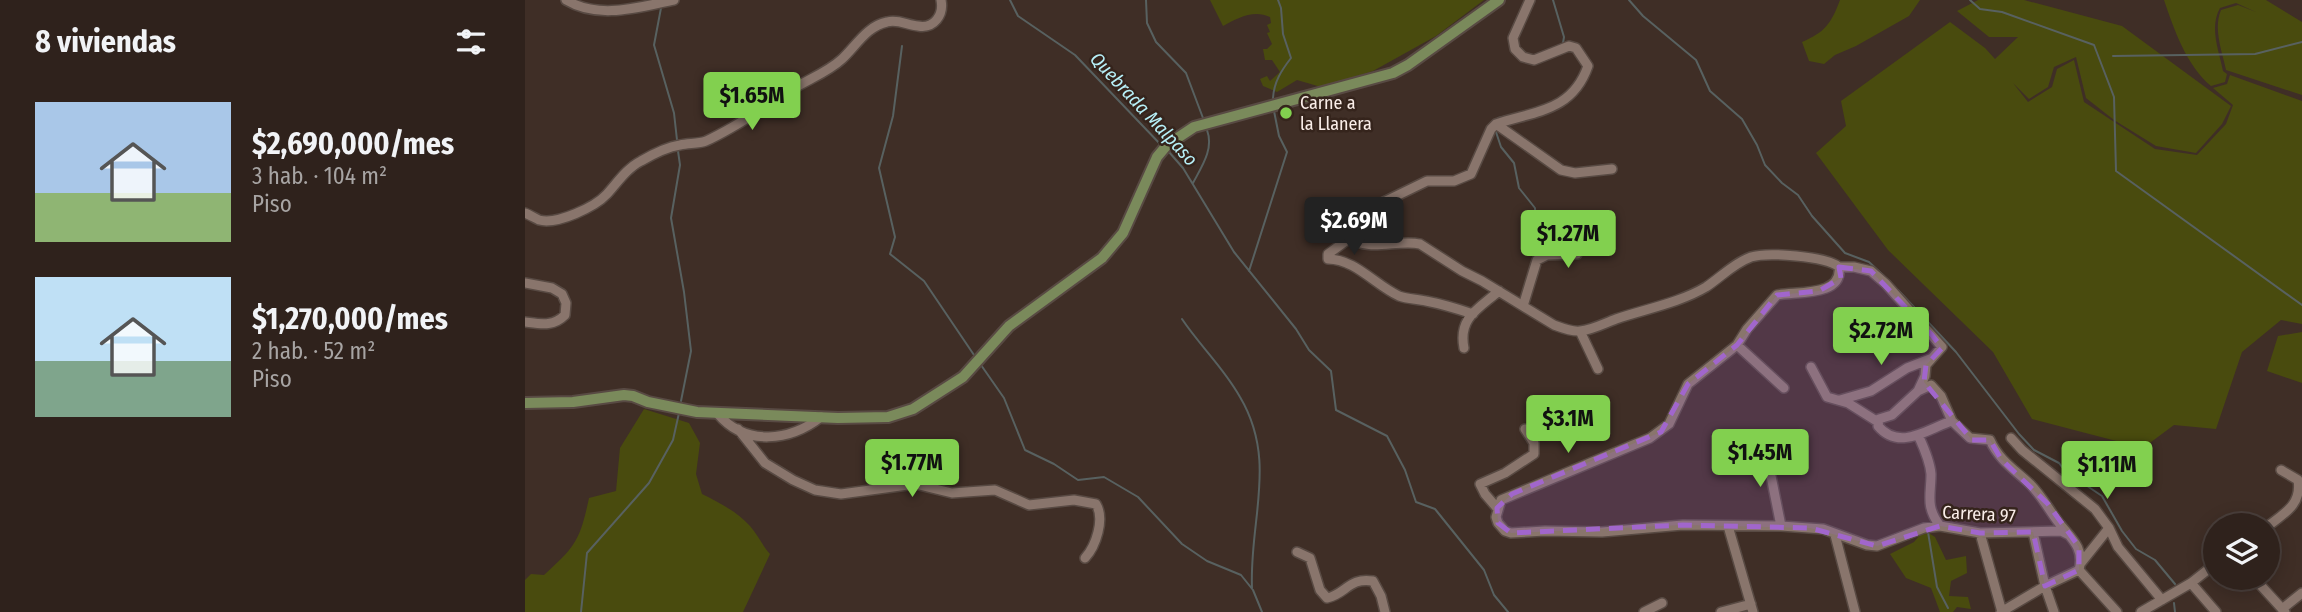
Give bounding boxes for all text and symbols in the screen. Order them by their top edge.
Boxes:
icon: filters [452,23,490,61]
text: 8 viviendas [35,24,176,60]
water label: Quebrada Malpaso [1085,47,1203,171]
pin: $1.65M [695,72,809,132]
text: $1.65M [719,81,785,109]
place label: Carne a la Llanera [1300,92,1372,135]
marker: Carne a la Llanera [1278,105,1294,121]
text: $2,690,000/mes [252,126,454,162]
icon: home [91,130,175,214]
text: 3 hab. · 104 m² [252,162,387,190]
text: Piso [252,190,292,218]
pin: $2.69M [1297,198,1411,257]
text: $2.69M [1320,206,1388,234]
pin: $1.27M [1511,210,1625,270]
text: $1.27M [1537,219,1599,247]
text: $1,270,000/mes [252,301,448,337]
icon: home [91,305,175,389]
pin: $2.72M [1824,308,1938,367]
text: $2.72M [1849,316,1913,344]
text: 2 hab. · 52 m² [252,337,375,365]
text: Piso [252,365,292,393]
pin: $3.1M [1519,396,1617,455]
text: $3.1M [1542,404,1594,432]
pin: $1.45M [1703,430,1817,489]
text: $1.45M [1728,438,1792,466]
pin: $1.77M [855,440,969,499]
pin: $1.11M [2050,442,2164,501]
text: $1.77M [881,448,943,476]
text: $1.11M [2078,450,2136,478]
street label: Carrera 97 [1942,501,2016,527]
map controls [2203,513,2280,590]
button: layers [2203,513,2280,590]

